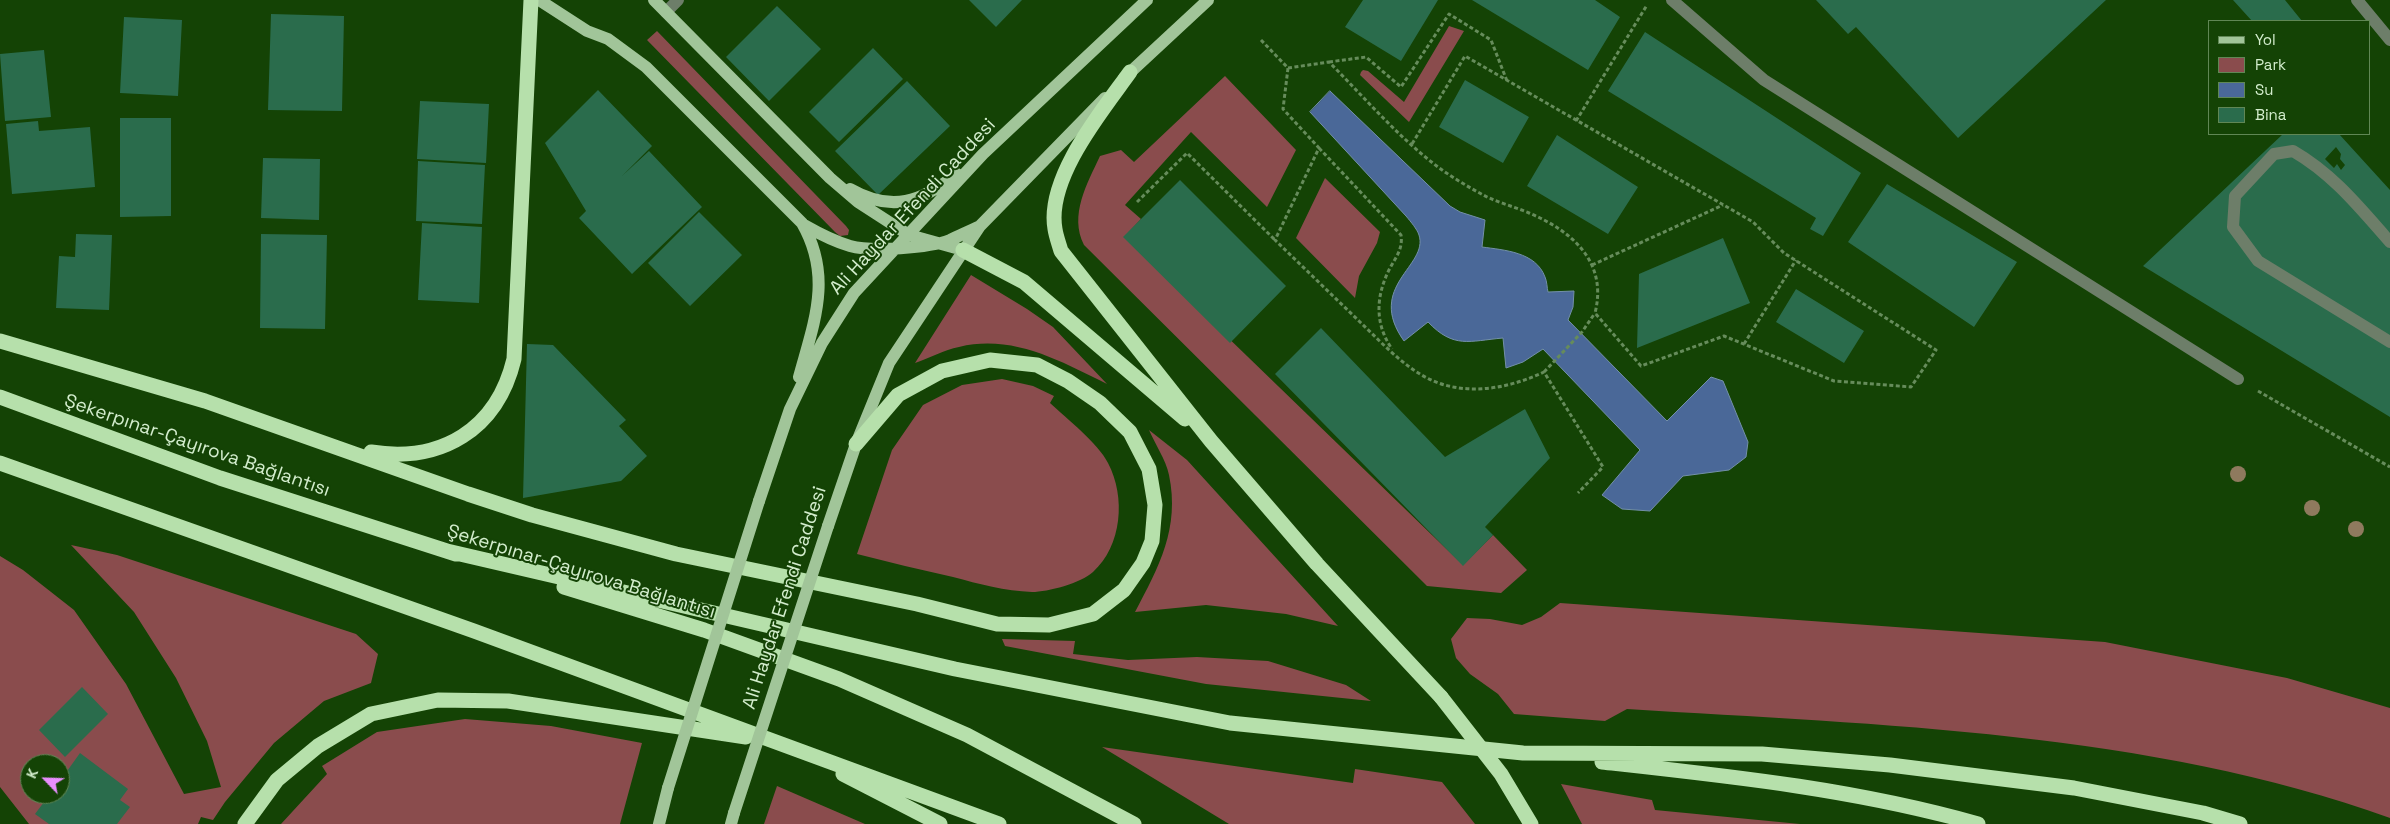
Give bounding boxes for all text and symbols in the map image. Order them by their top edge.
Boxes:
legend [2208,20,2370,135]
text: Yol [2255,30,2276,49]
text: Park [2255,55,2286,74]
text: Su [2255,80,2273,99]
text: Bina [2255,105,2286,124]
street label: Ali Haydar Efendi Caddesi [825,114,1001,300]
street label: Şekerpınar-Çayırova Bağlantısı [61,390,333,502]
street label: Ali Haydar Efendi Caddesi [738,484,832,712]
street label: Şekerpınar-Çayırova Bağlantısı [444,520,718,624]
north arrow [20,754,70,804]
text: K [22,766,42,781]

